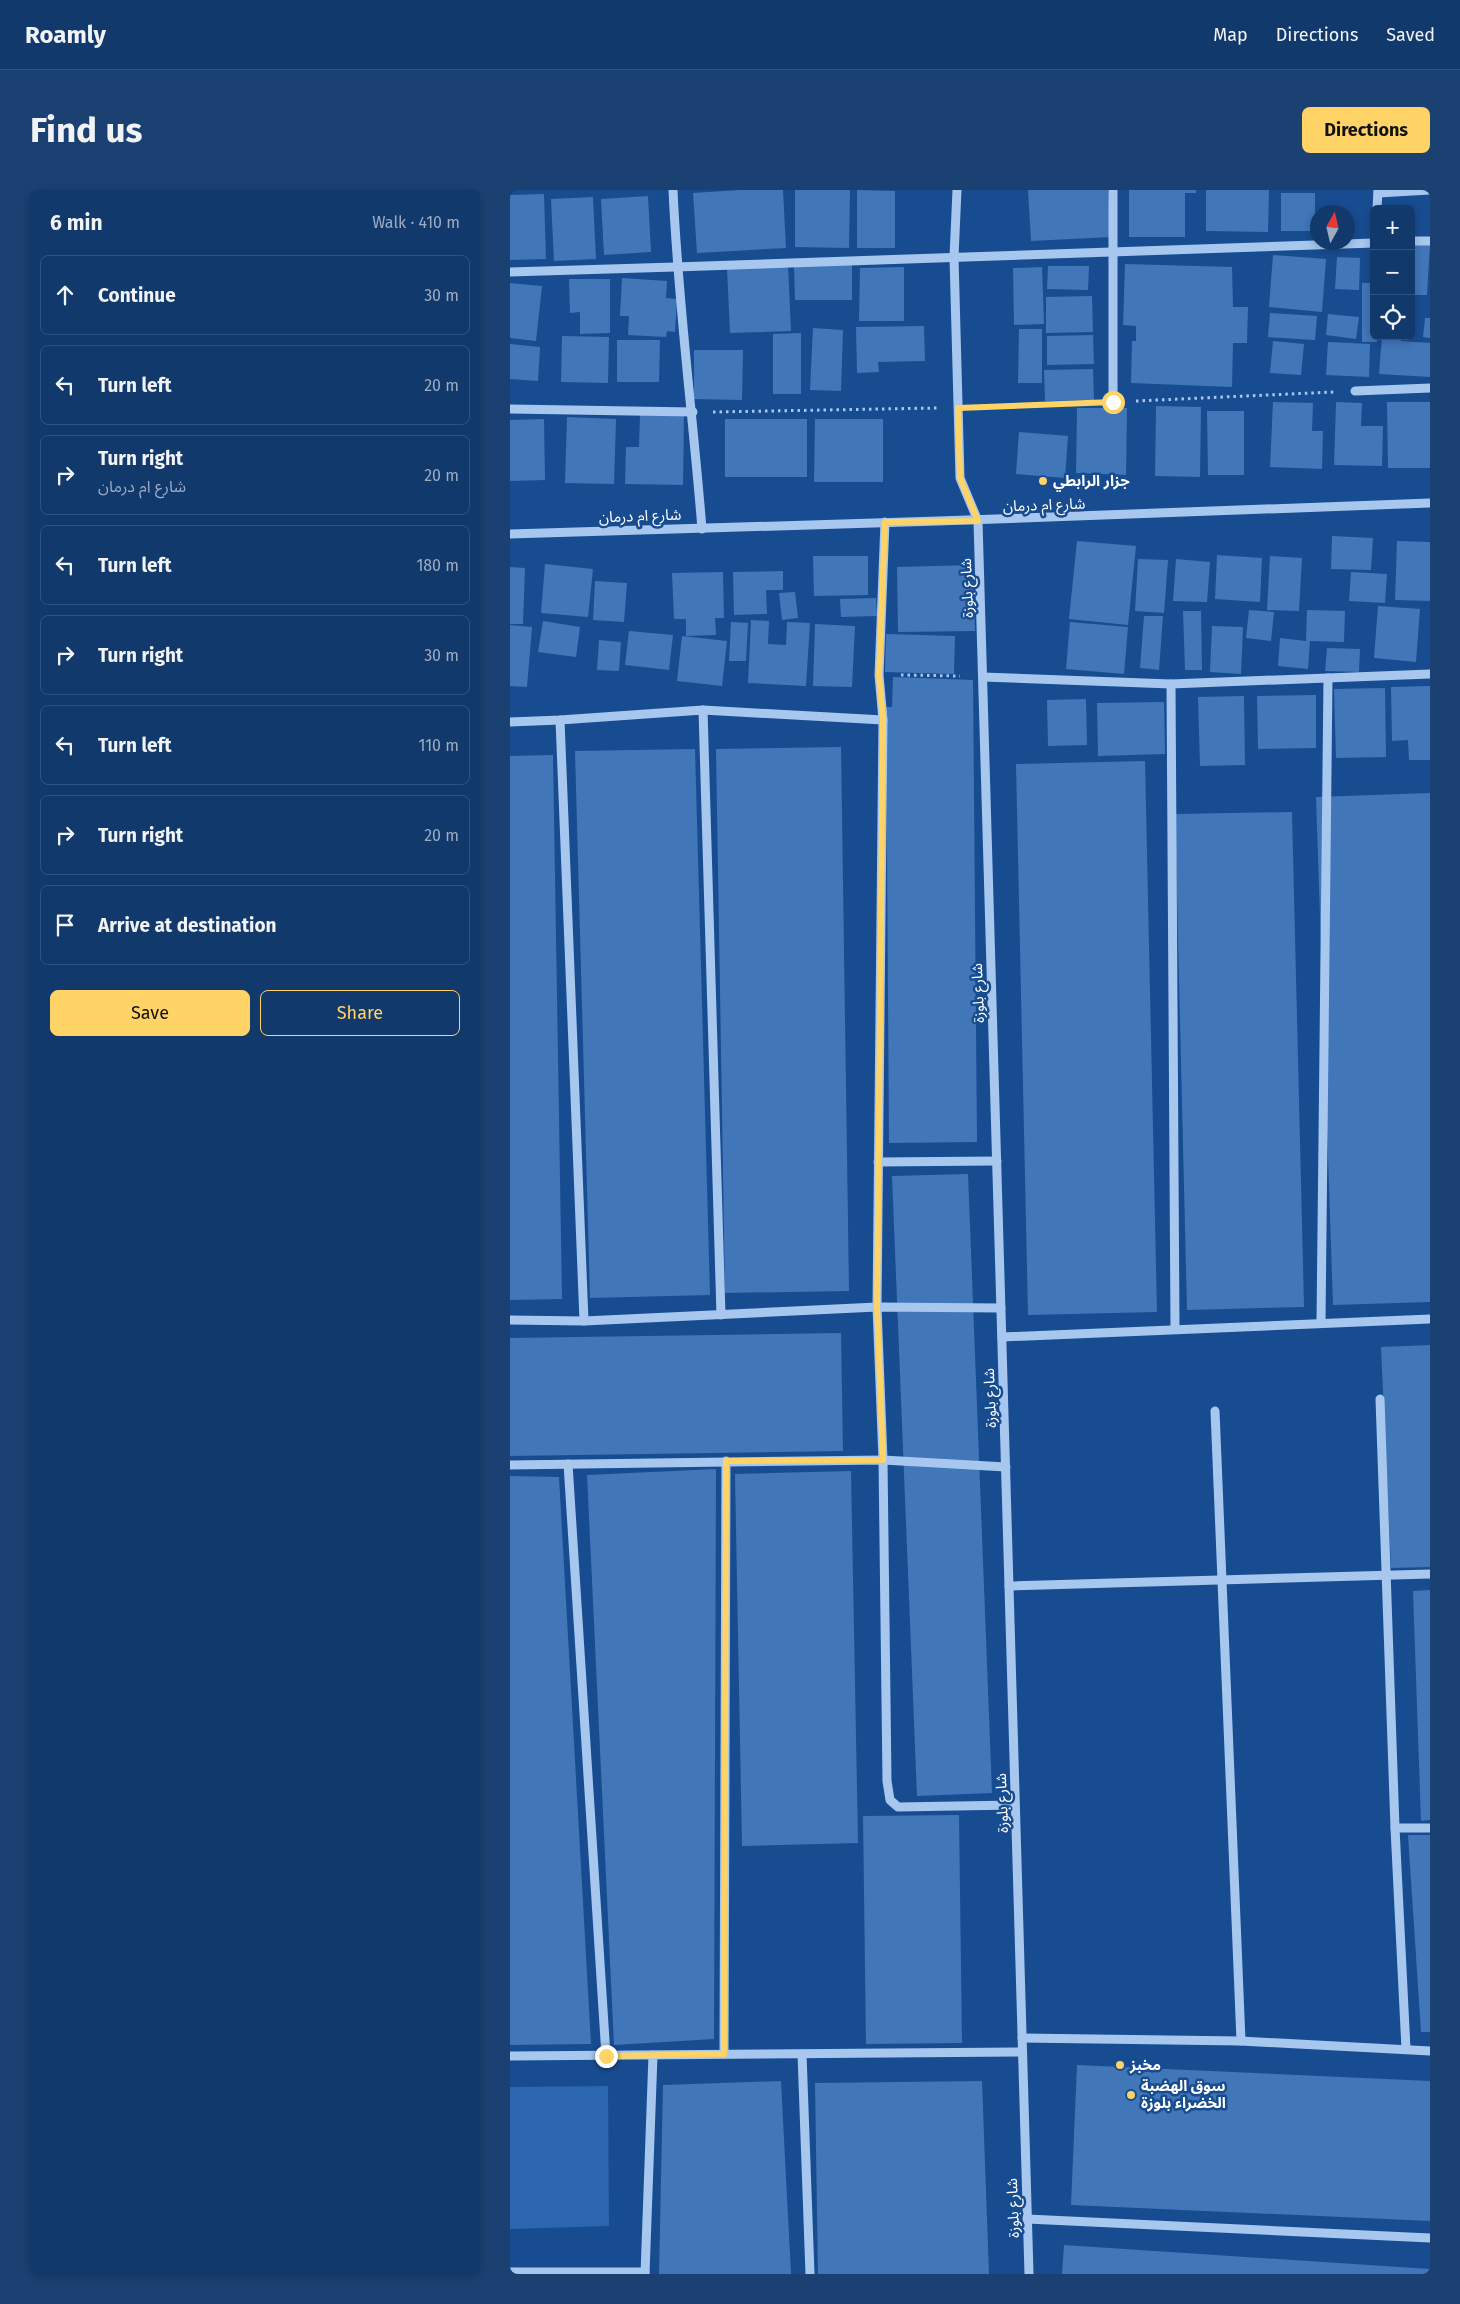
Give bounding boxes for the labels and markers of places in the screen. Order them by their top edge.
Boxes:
place label: جزار الرابطي [1053,472,1130,492]
marker: جزار الرابطي [1037,475,1049,487]
place label: مخبز [1129,2056,1161,2074]
marker: مخبز [1114,2059,1126,2071]
place label: سوق الهضبة الخضراء بلوزة [1141,2077,1226,2112]
marker: سوق الهضبة الخضراء بلوزة [1125,2089,1137,2101]

